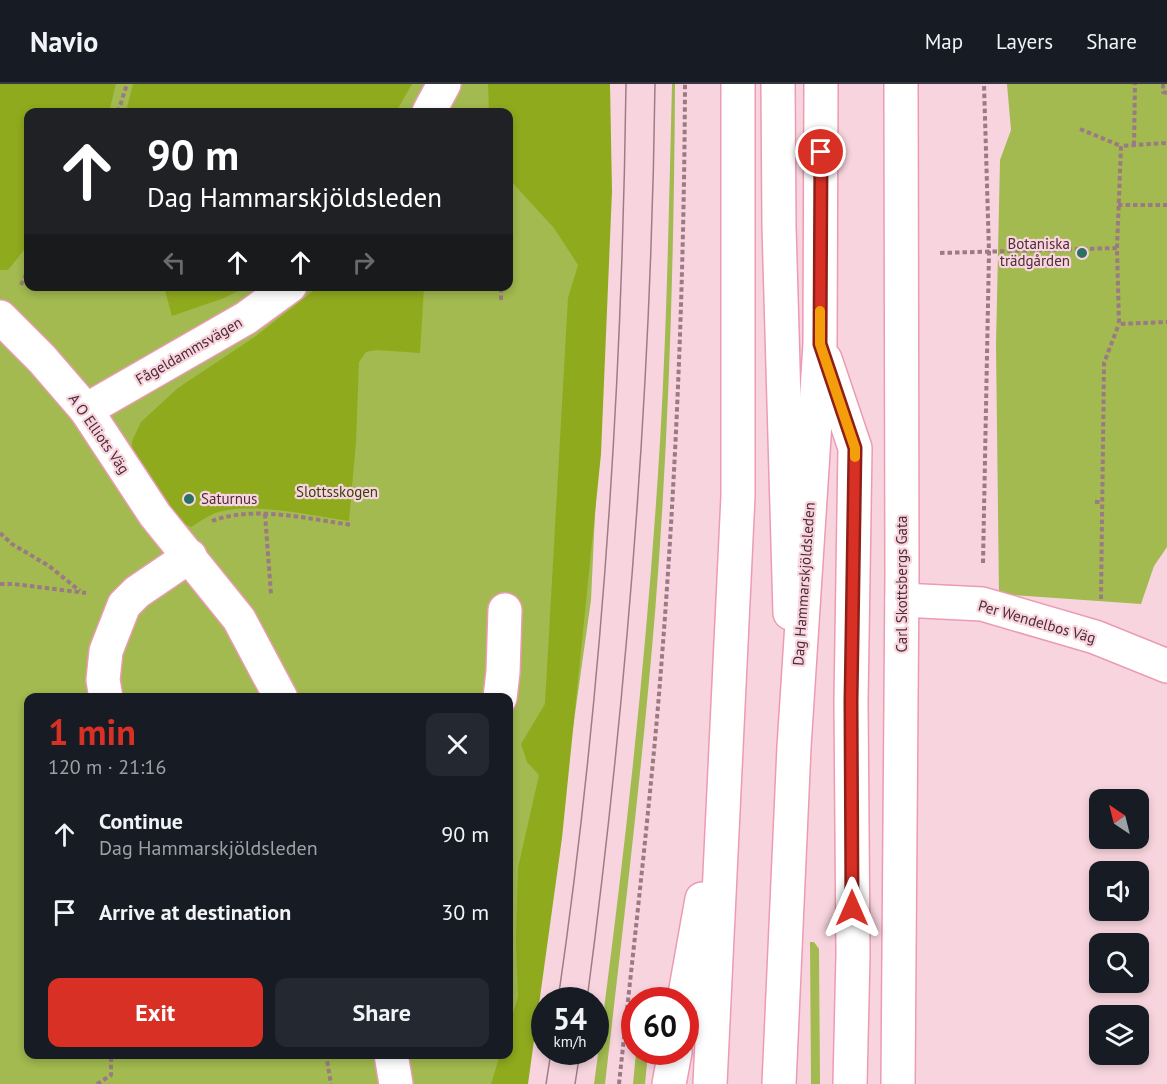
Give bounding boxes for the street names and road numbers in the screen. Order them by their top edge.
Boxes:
street label: Fågeldammsvägen [132,312,245,389]
street label: A O Elliots Väg [65,390,134,477]
street label: Dag Hammarskjöldsleden [788,502,819,666]
street label: Carl Skottsbergs Gata [892,515,911,653]
street label: Per Wendelbos Väg [976,596,1098,647]

